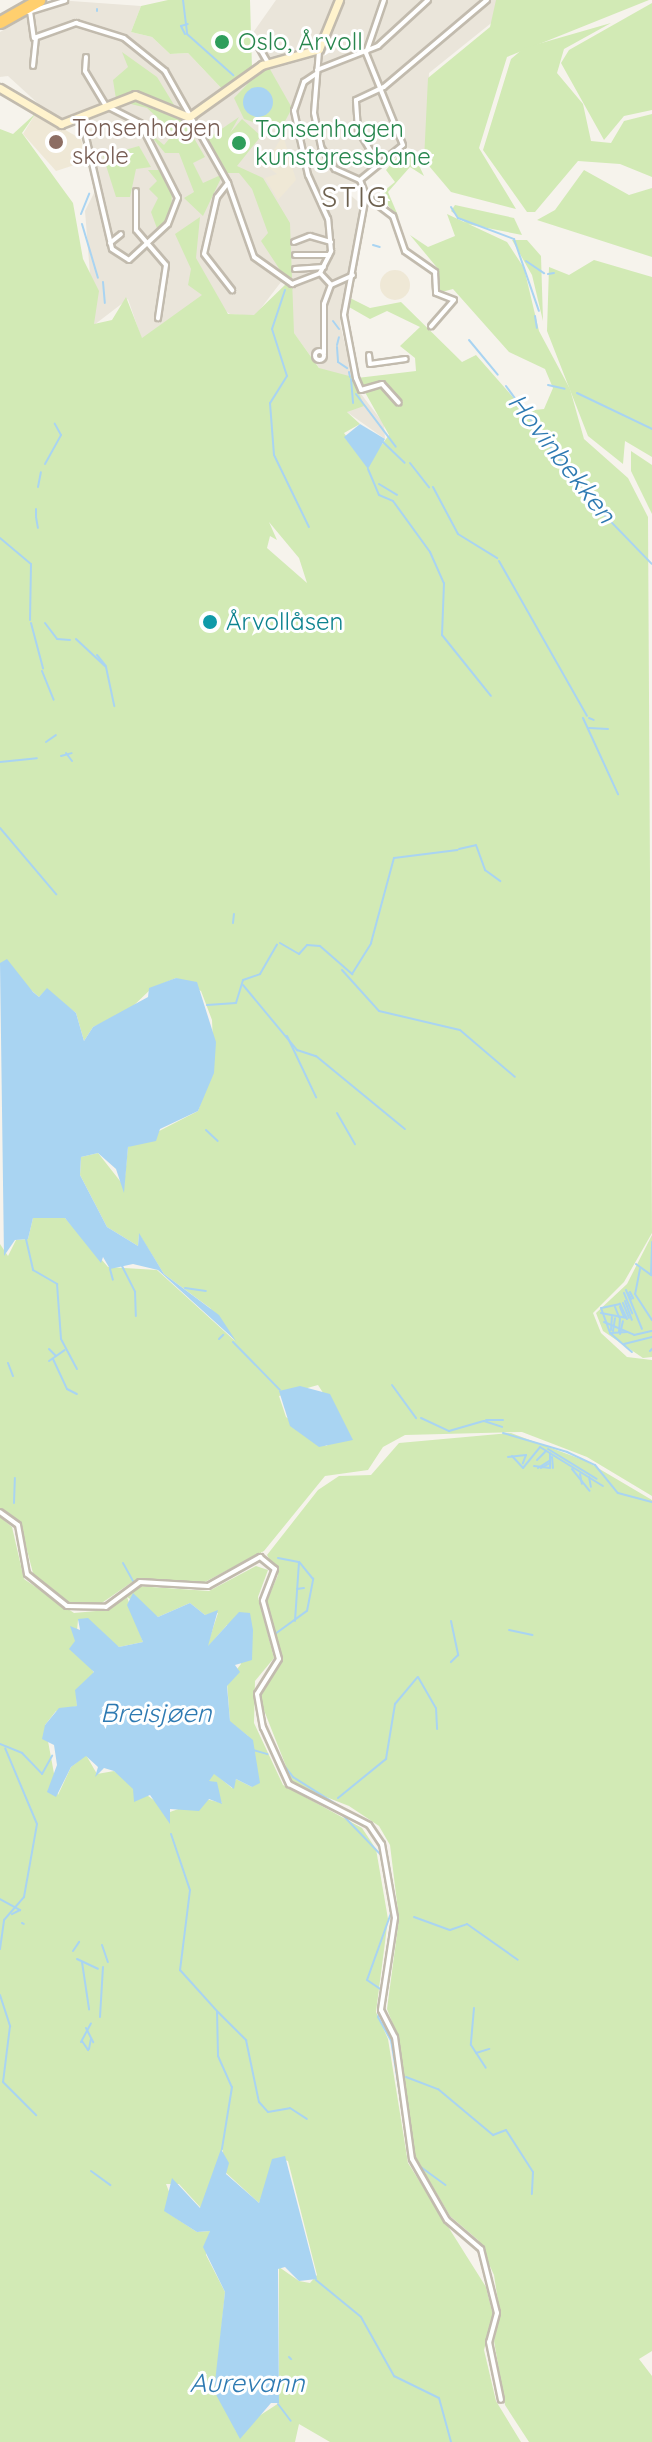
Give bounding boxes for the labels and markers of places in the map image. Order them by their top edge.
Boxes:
place label: Oslo, Årvoll [238,28,363,56]
marker: Oslo, Årvoll [213,33,231,51]
place label: Tonsenhagen skole [72,114,221,170]
place label: Tonsenhagen kunstgressbane [255,115,431,171]
marker: Tonsenhagen skole [47,133,65,151]
marker: Tonsenhagen kunstgressbane [230,134,248,152]
place label: Årvollåsen [226,608,343,636]
marker: Årvollåsen [201,613,219,631]

